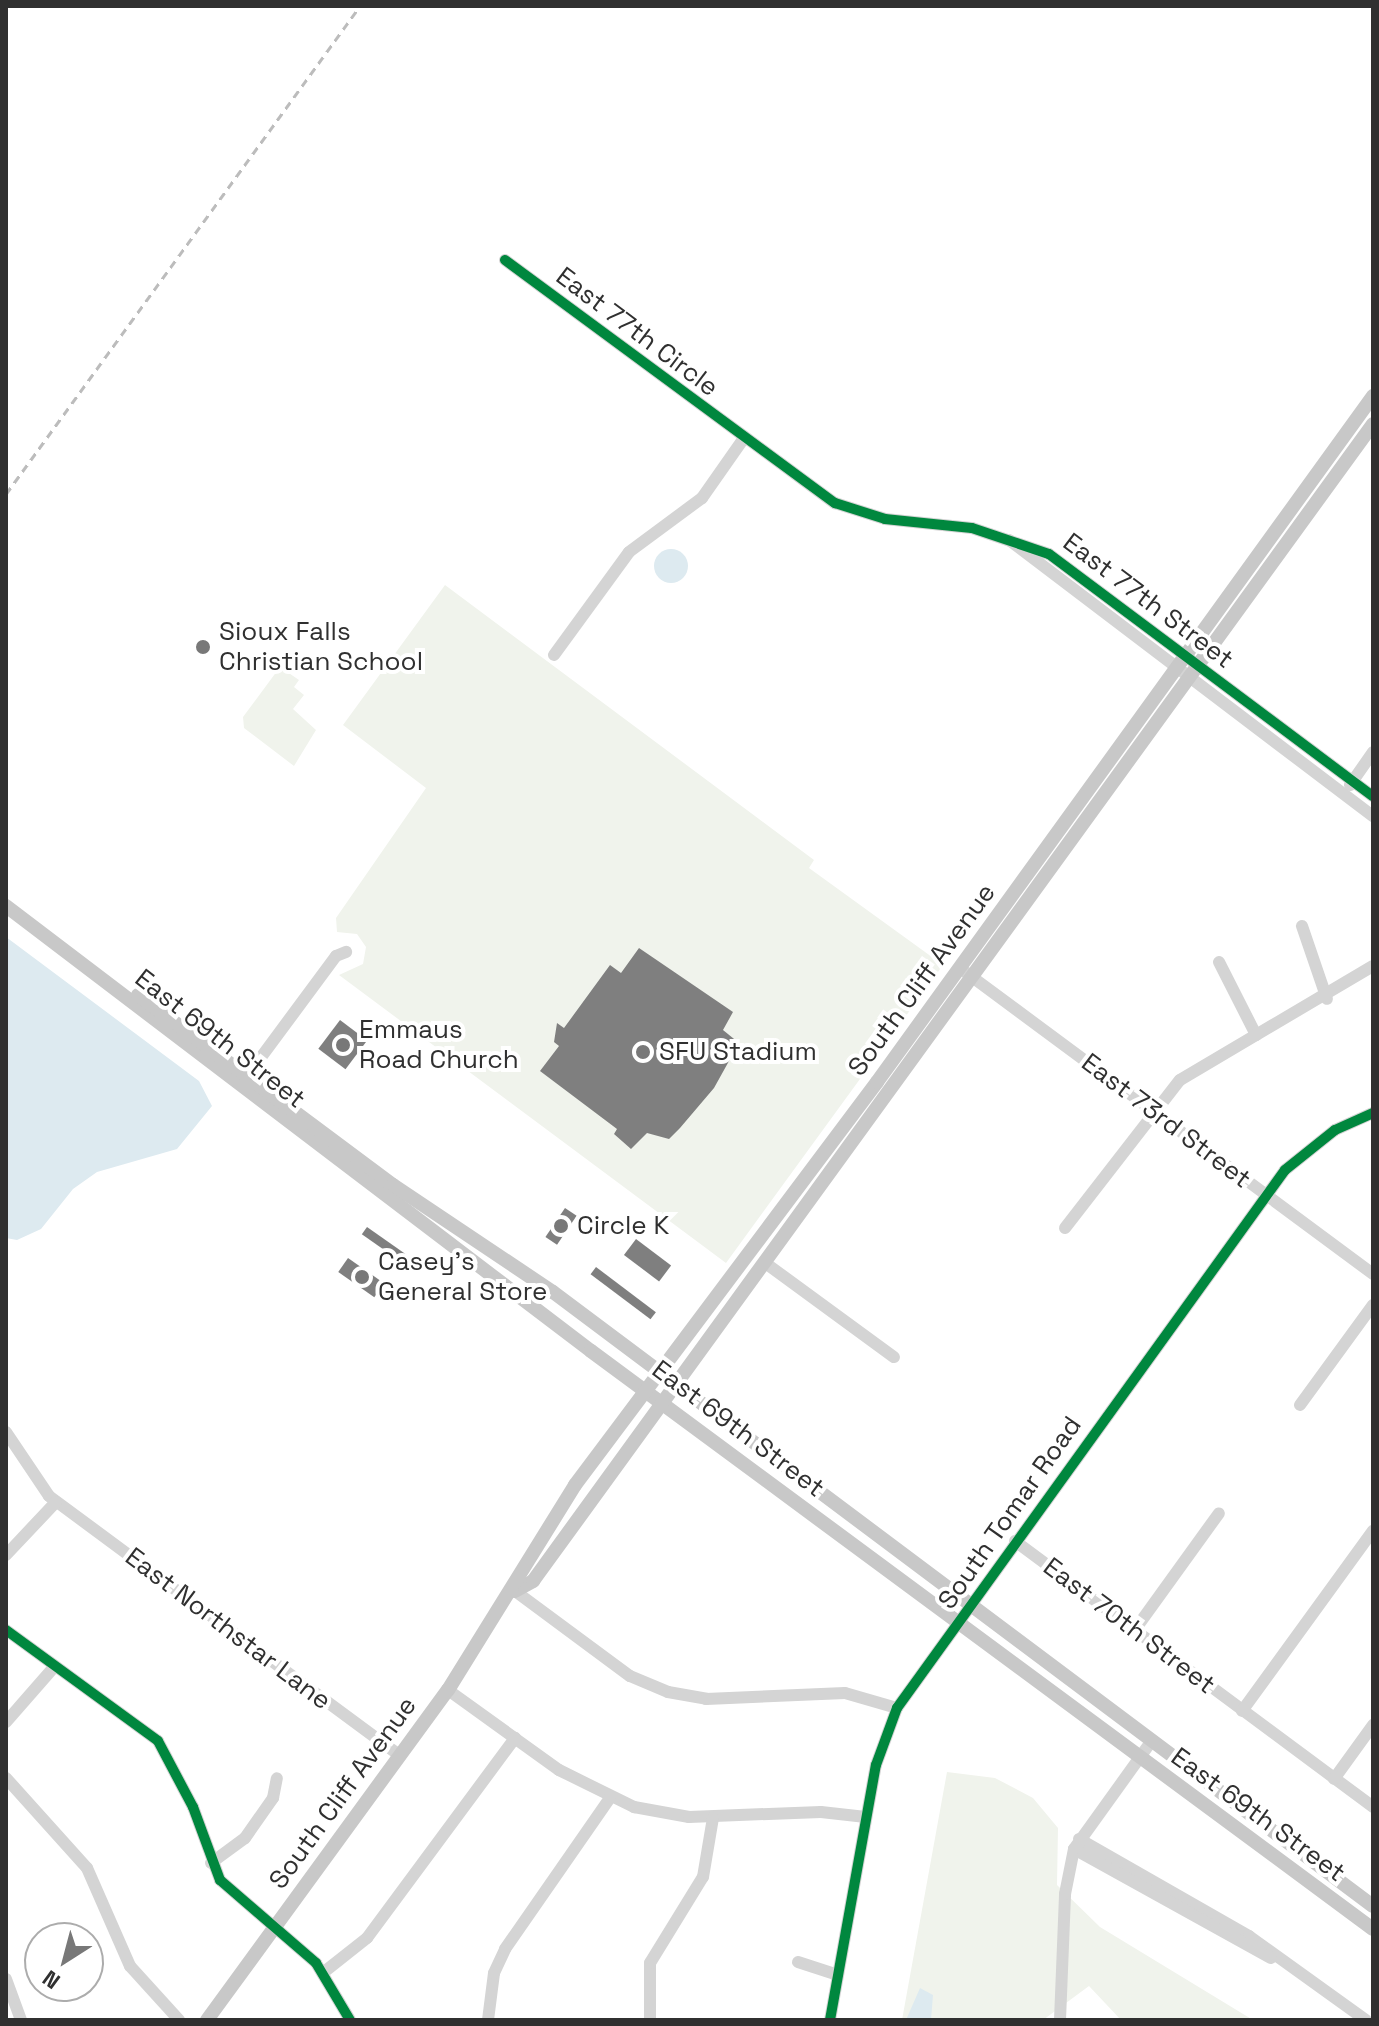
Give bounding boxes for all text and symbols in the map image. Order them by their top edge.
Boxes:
street label: East 77th Circle [550,261,724,403]
street label: East 77th Street [1057,527,1239,675]
place label: Sioux Falls Christian School [219,616,423,678]
marker: Sioux Falls Christian School [194,638,212,656]
street label: South Cliff Avenue [842,878,1002,1082]
street label: East 69th Street [129,963,311,1115]
place label: Emmaus Road Church [359,1014,519,1076]
marker: Emmaus Road Church [334,1036,352,1054]
place label: SFU Stadium [659,1036,817,1068]
marker: SFU Stadium [634,1043,652,1061]
street label: East 73rd Street [1075,1047,1257,1195]
place label: Circle K [577,1210,669,1242]
marker: Circle K [552,1217,570,1235]
place label: Casey's General Store [378,1246,547,1308]
marker: Casey's General Store [353,1268,371,1286]
street label: East 69th Street [646,1354,830,1504]
street label: South Tomar Road [932,1410,1088,1616]
street label: East Northstar Lane [119,1541,337,1717]
street label: East 70th Street [1037,1551,1221,1701]
street label: South Cliff Avenue [263,1691,423,1895]
street label: East 69th Street [1165,1741,1351,1889]
north arrow [24,1922,104,2002]
text: N [37,1964,65,1995]

